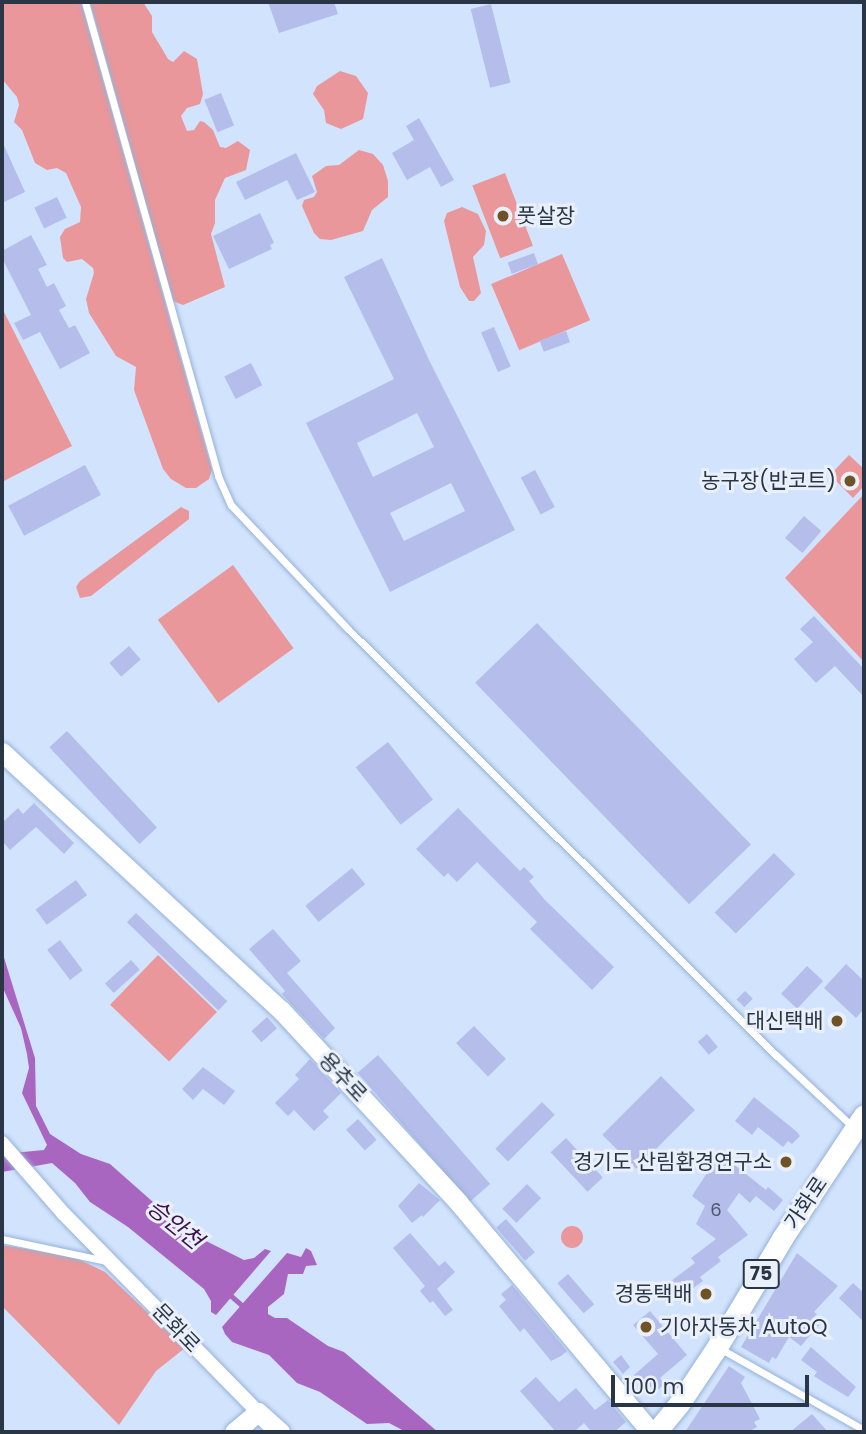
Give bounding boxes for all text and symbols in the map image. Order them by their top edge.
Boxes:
place label: 풋살장 [517,203,575,229]
marker: 풋살장 [495,208,511,224]
place label: 농구장(반코트) [701,468,836,494]
marker: 농구장(반코트) [842,473,858,489]
place label: 대신택배 [746,1008,823,1034]
marker: 대신택배 [829,1013,845,1029]
street label: 용추로 [314,1047,372,1107]
place label: 경기도 산림환경연구소 [573,1149,772,1175]
marker: 경기도 산림환경연구소 [778,1154,794,1170]
street label: 가화로 [779,1172,833,1234]
water label: 승안천 [142,1193,208,1255]
house number: 6 [710,1199,722,1221]
road number: 75 [742,1258,780,1290]
place label: 경동택배 [615,1281,692,1307]
marker: 경동택배 [698,1286,714,1302]
street label: 문화로 [147,1298,205,1358]
place label: 기아자동차 AutoQ [660,1314,827,1340]
marker: 기아자동차 AutoQ [638,1319,654,1335]
scale bar [614,1360,812,1404]
text: 100 m [624,1372,684,1401]

